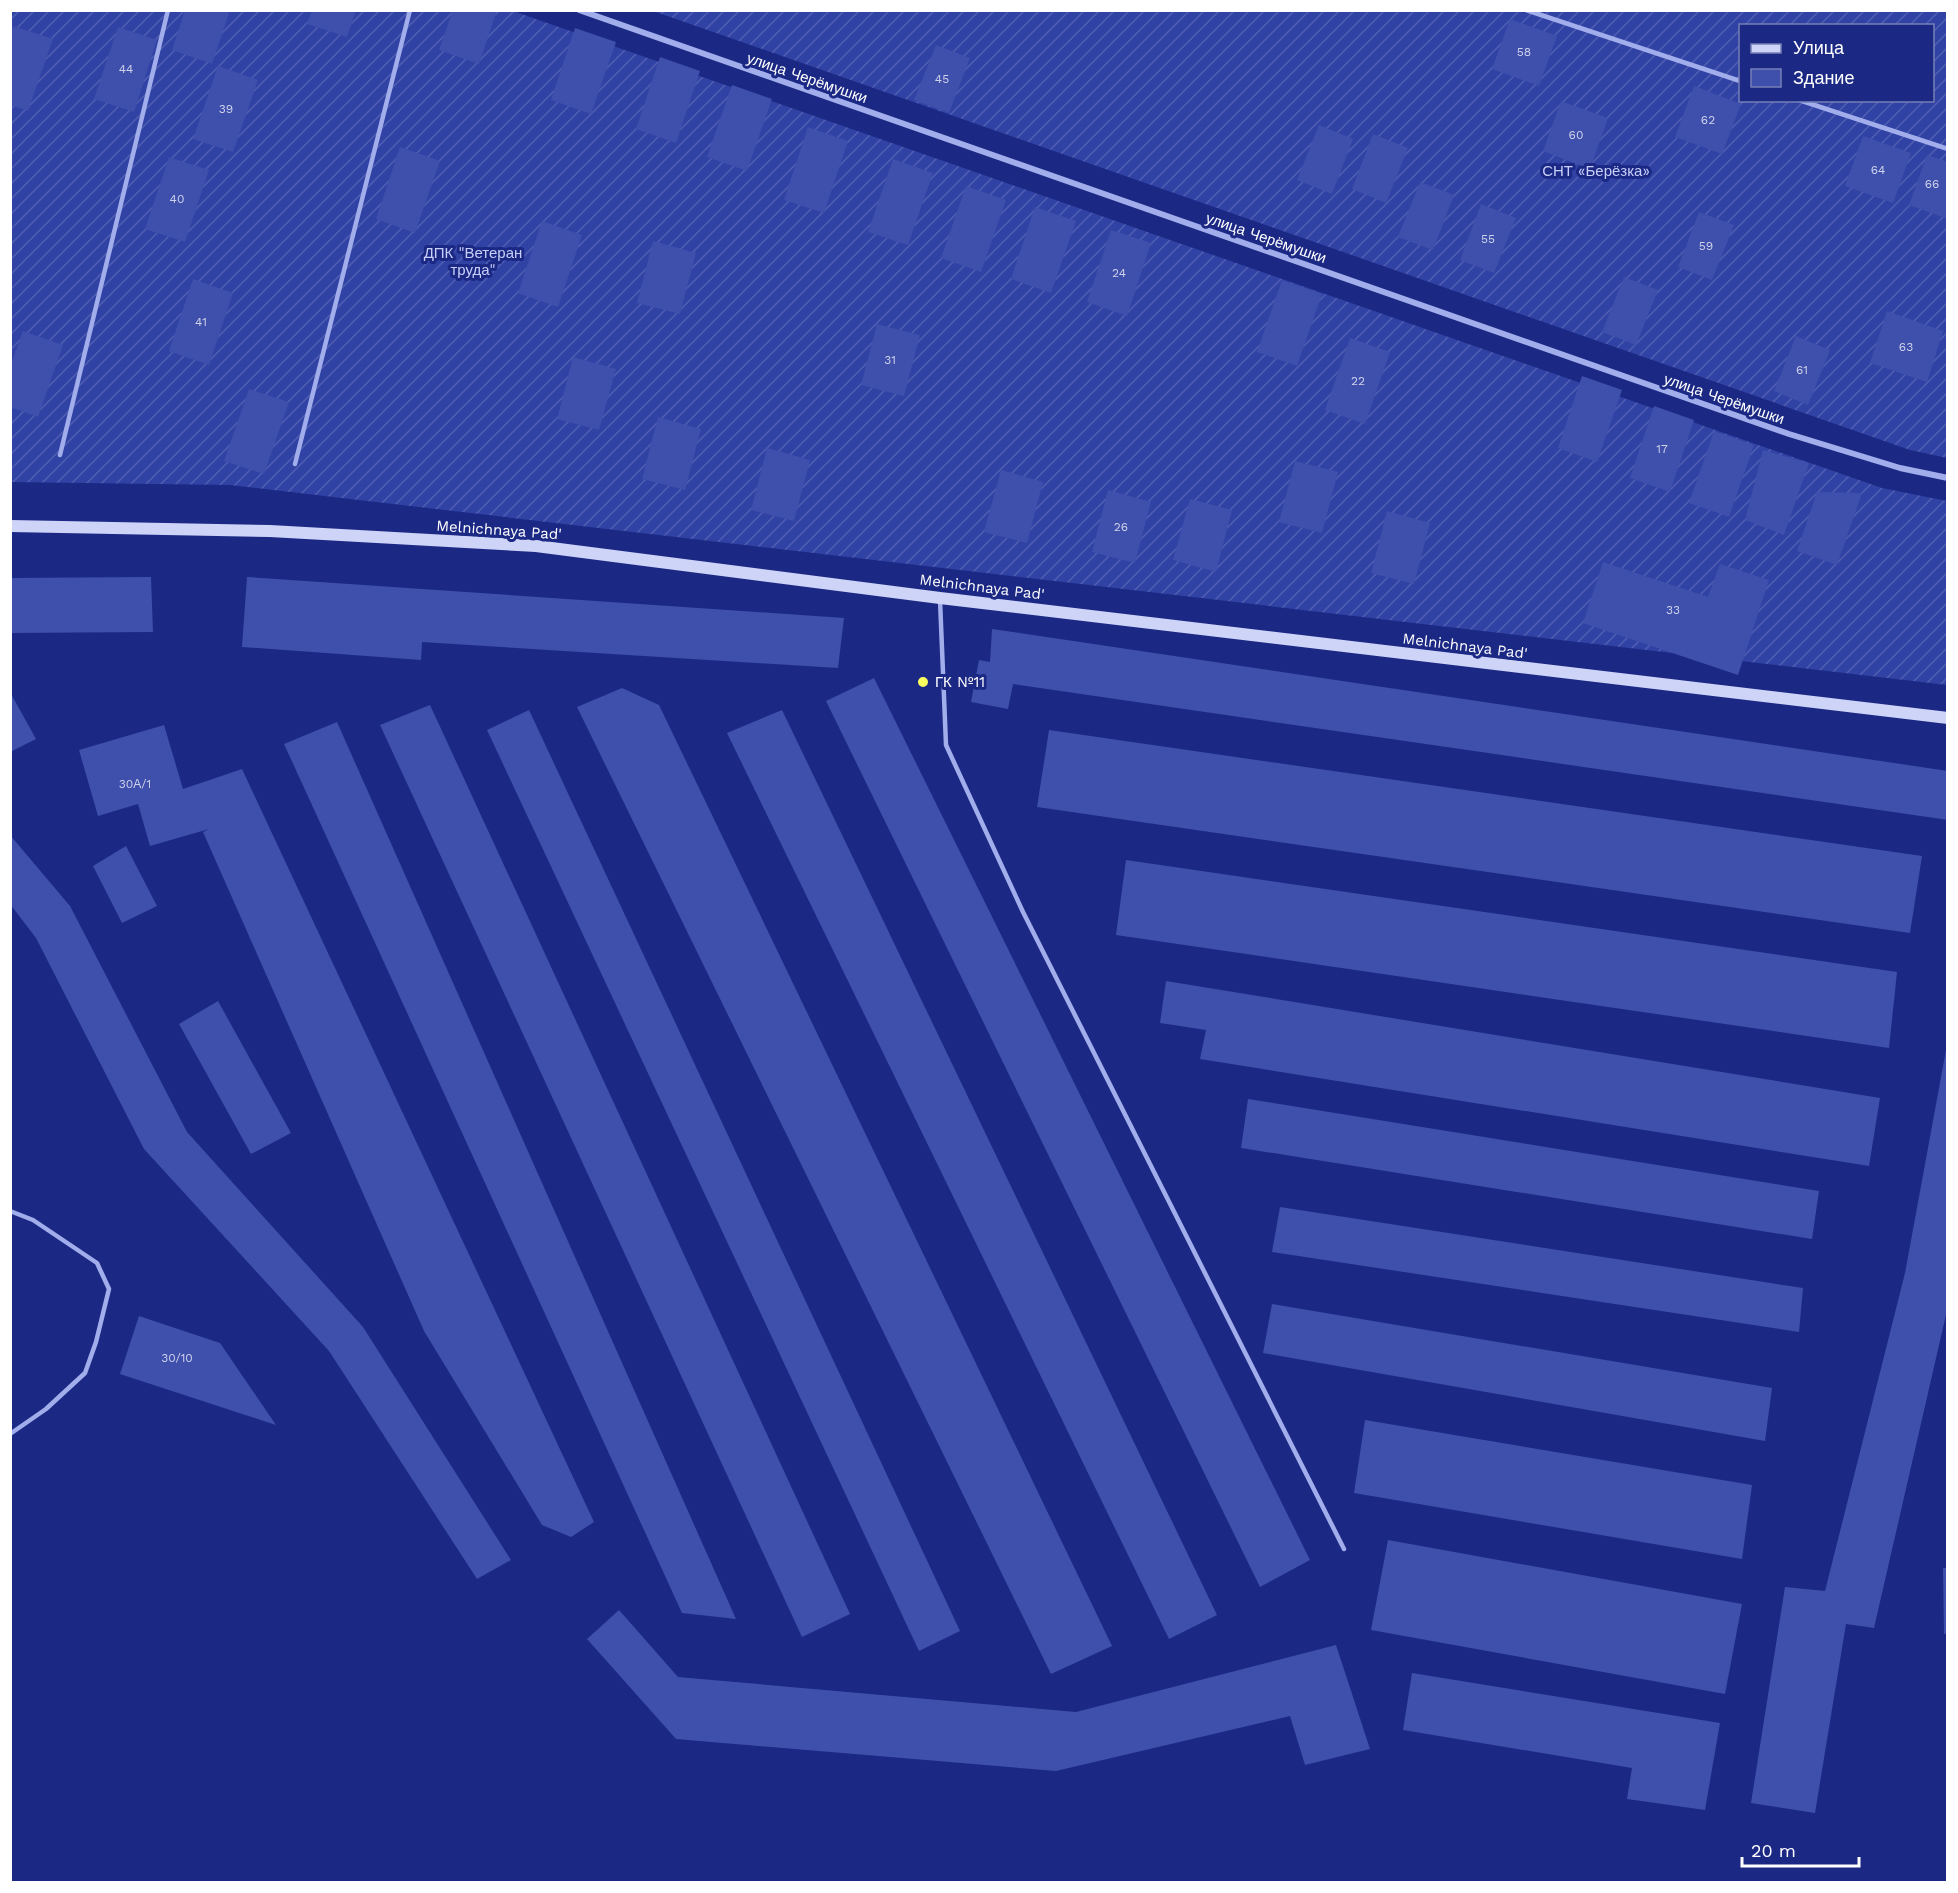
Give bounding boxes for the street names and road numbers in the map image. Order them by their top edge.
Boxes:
street label: улица Черёмушки [744,49,870,107]
street label: улица Черёмушки [1203,209,1329,267]
street label: улица Черёмушки [1661,370,1787,428]
street label: Melnichnaya Pad' [436,517,562,543]
street label: Melnichnaya Pad' [919,570,1045,604]
street label: Melnichnaya Pad' [1402,629,1528,663]

